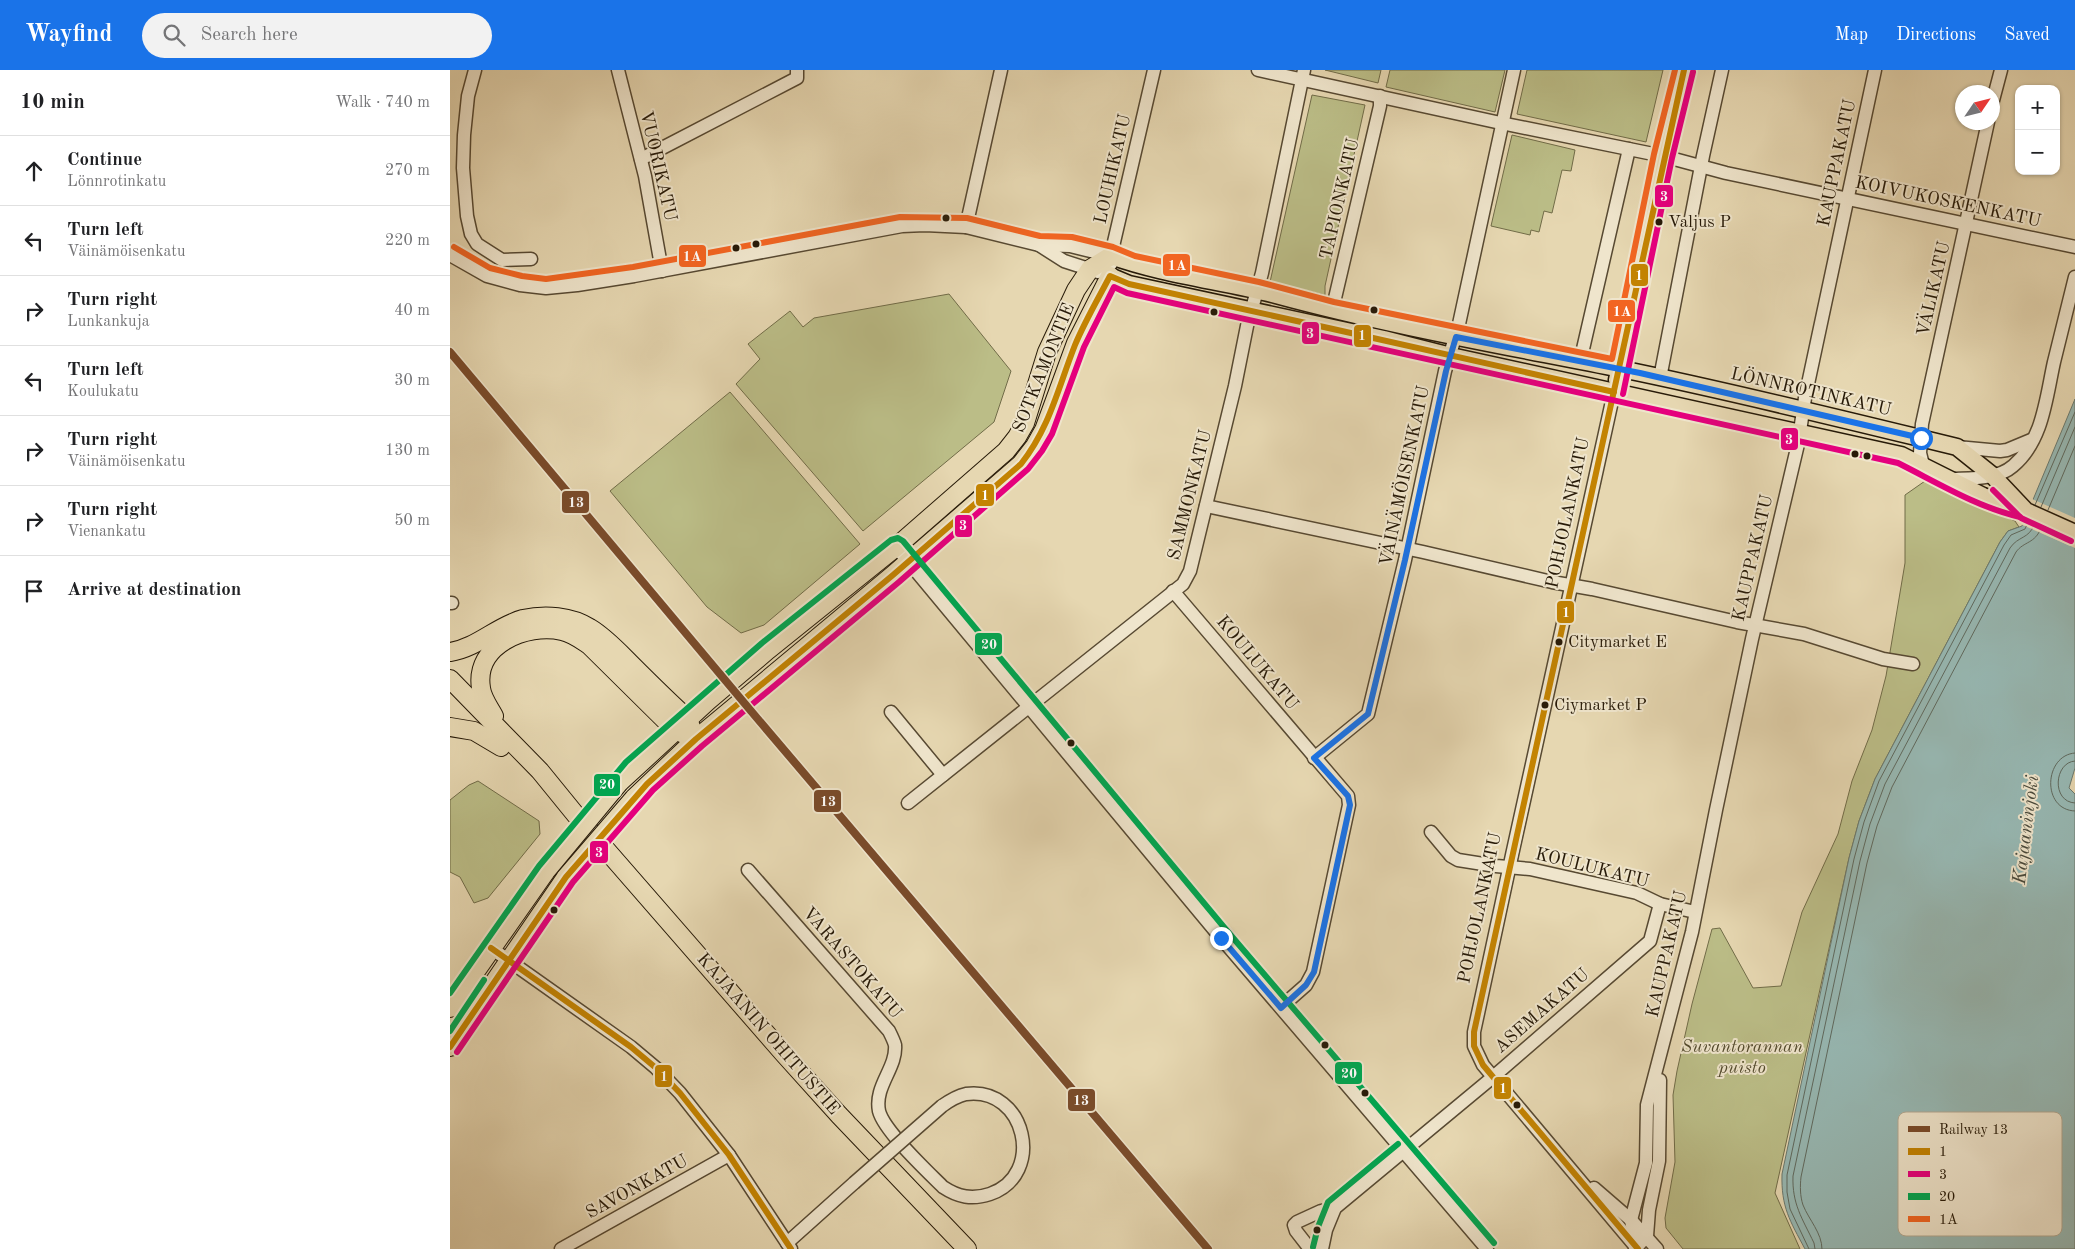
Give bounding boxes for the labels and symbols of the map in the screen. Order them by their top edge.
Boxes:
north arrow [1955,85,2000,130]
street label: KAUPPAKATU [1815,98,1859,228]
street label: VUORIKATU [637,109,679,223]
street label: LOUHIKATU [1092,112,1134,226]
street label: TAPIONKATU [1317,137,1363,261]
street label: KOIVUKOSKENKATU [1853,173,2043,231]
line badge: 3 [1654,184,1674,208]
text: 3 [1660,190,1668,204]
unlabelled marker [941,213,951,223]
place label: Valjus P [1668,214,1731,231]
marker: Valjus P [1654,217,1664,227]
unlabelled marker [751,239,761,249]
street label: VÄLIKATU [1911,239,1954,338]
unlabelled marker [731,243,741,253]
line badge: 1A [678,244,707,268]
text: 1A [683,250,702,264]
line badge: 1A [1162,253,1191,277]
text: 1A [1168,259,1187,273]
line badge: 1 [1630,263,1649,287]
text: 1 [1635,269,1643,283]
line badge: 1A [1607,299,1636,323]
street label: SOTKAMONTIE [1010,301,1078,435]
unlabelled marker [1369,305,1379,315]
text: 1A [1613,305,1632,319]
unlabelled marker [1209,307,1219,317]
line badge: 3 [1301,321,1320,345]
line badge: 1 [1353,324,1372,348]
text: 3 [1306,327,1314,341]
text: 1 [1358,329,1366,343]
street label: LÖNNROTINKATU [1729,361,1894,419]
street label: VÄINÄMÖISENKATU [1373,383,1433,568]
line badge: 3 [1780,427,1799,451]
route start [1910,427,1933,450]
street label: SAMMONKATU [1165,428,1215,562]
text: 3 [1785,433,1793,447]
street label: POHJOLANKATU [1543,436,1593,590]
unlabelled marker [1850,449,1860,459]
unlabelled marker [1862,451,1872,461]
line badge: 1 [975,483,995,507]
text: 1 [981,489,989,503]
line badge: 13 [561,490,590,514]
street label: KAUPPAKATU [1730,493,1776,623]
text: 13 [568,496,584,510]
line badge: 3 [954,514,973,538]
text: 3 [959,519,967,533]
line badge: 1 [1556,600,1575,624]
text: 1 [1562,606,1570,620]
street label: KOULUKATU [1213,613,1301,713]
line badge: 20 [974,632,1003,656]
place label: Citymarket E [1568,634,1667,651]
marker: Citymarket E [1554,637,1564,647]
text: 20 [981,638,997,652]
place label: Ciymarket P [1554,697,1647,714]
marker: Ciymarket P [1540,700,1550,710]
unlabelled marker [1066,738,1076,748]
line badge: 20 [593,773,621,797]
water label: Kajaaninjoki [2011,774,2043,887]
text: 20 [599,778,615,792]
line badge: 13 [813,789,842,813]
text: 13 [820,795,836,809]
street label: POHJOLANKATU [1455,831,1505,985]
line badge: 3 [589,840,609,864]
street label: KOULUKATU [1533,845,1651,891]
text: 3 [595,846,603,860]
street label: KAUPPAKATU [1644,889,1690,1019]
street label: VARASTOKATU [799,904,905,1022]
unlabelled marker [549,905,559,915]
route end [1210,927,1233,950]
street label: KAJAANIN OHITUSTIE [693,950,843,1118]
street label: ASEMAKATU [1491,965,1593,1057]
park label: Suvantorannan puisto [1681,1038,1803,1077]
unlabelled marker [1320,1040,1330,1050]
line badge: 20 [1334,1061,1363,1085]
line badge: 1 [654,1064,673,1088]
text: 20 [1341,1067,1357,1081]
text: 1 [660,1070,668,1084]
line badge: 1 [1493,1076,1512,1100]
text: 1 [1499,1082,1507,1096]
line badge: 13 [1067,1088,1096,1112]
unlabelled marker [1360,1088,1370,1098]
text: 13 [1073,1094,1089,1108]
unlabelled marker [1512,1100,1522,1110]
legend [1898,1112,2062,1236]
text: Railway 13 [1939,1123,2008,1137]
text: 1 [1939,1145,1947,1159]
street label: SAVONKATU [583,1152,691,1222]
text: 3 [1939,1168,1947,1182]
text: 20 [1939,1190,1955,1204]
text: 1A [1939,1213,1958,1227]
unlabelled marker [1312,1225,1322,1235]

